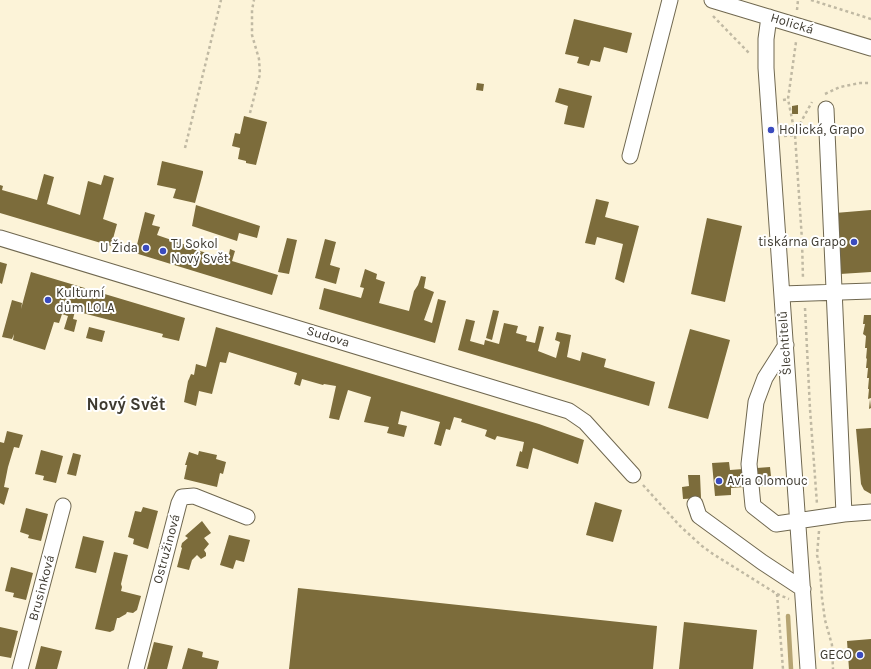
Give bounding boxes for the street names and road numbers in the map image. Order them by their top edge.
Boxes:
street label: Holická [768,10,816,38]
street label: Šlechtitelů [775,310,795,376]
street label: Sudova [305,323,351,351]
street label: Ostružinová [150,513,184,585]
street label: Brusinková [26,553,58,623]

